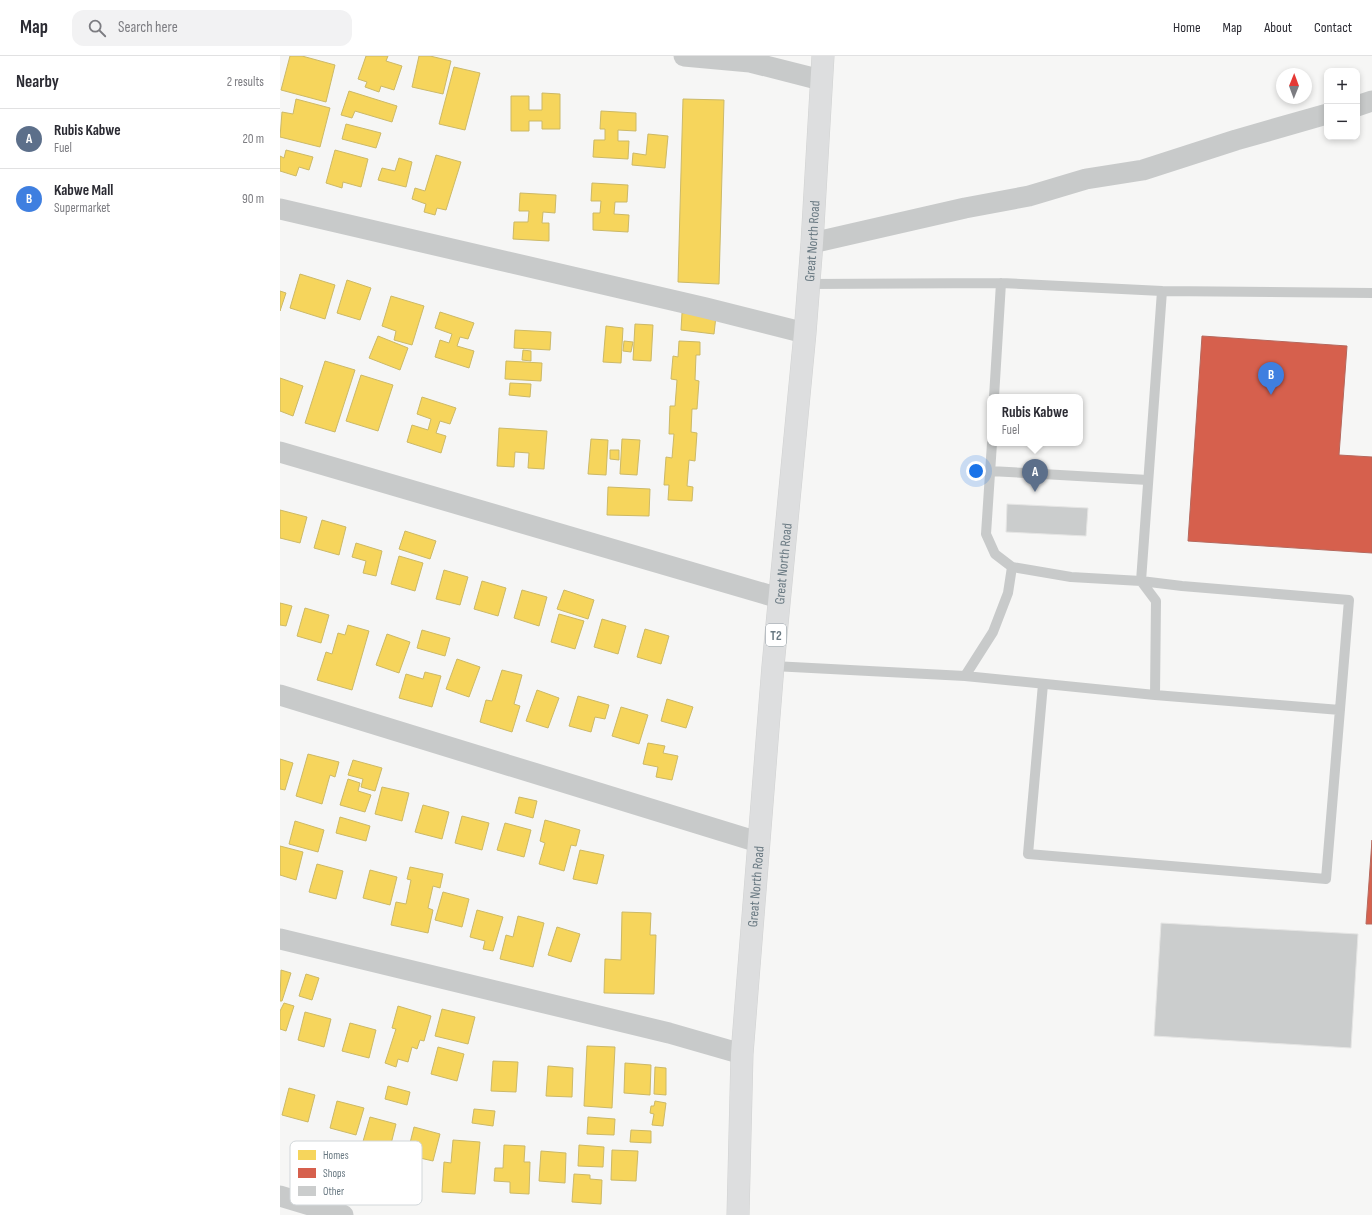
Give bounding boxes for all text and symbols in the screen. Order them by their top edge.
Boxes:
search box [72,10,352,46]
text: Map [20,16,48,39]
icon: search [86,17,108,39]
text: Search here [118,18,178,37]
text: Home [1173,19,1201,36]
text: Map [1223,19,1242,36]
text: About [1264,19,1292,36]
text: Contact [1314,19,1352,36]
north arrow [1276,68,1312,104]
map controls [1324,68,1360,140]
button: + [1324,68,1360,104]
text: Nearby [16,72,59,92]
text: 2 results [227,74,264,90]
button: − [1324,104,1360,140]
text: Rubis Kabwe [54,121,121,140]
text: A [26,131,32,147]
text: 20 m [242,131,264,147]
text: Fuel [54,140,72,156]
text: Kabwe Mall [54,181,113,200]
text: B [26,191,32,207]
text: 90 m [242,191,264,207]
text: Supermarket [54,200,110,216]
street label: Great North Road [801,200,823,282]
pin: B [1258,362,1284,395]
popup [987,394,1083,446]
text: Rubis Kabwe [1002,403,1068,422]
text: Fuel [1002,422,1020,438]
pin: A [1022,459,1048,492]
your location [966,461,986,481]
street label: Great North Road [771,522,796,605]
road number: T2 [766,624,786,646]
street label: Great North Road [744,845,768,928]
legend [290,1141,422,1205]
text: Homes [323,1149,349,1162]
text: Shops [323,1167,346,1180]
text: Other [323,1185,344,1198]

